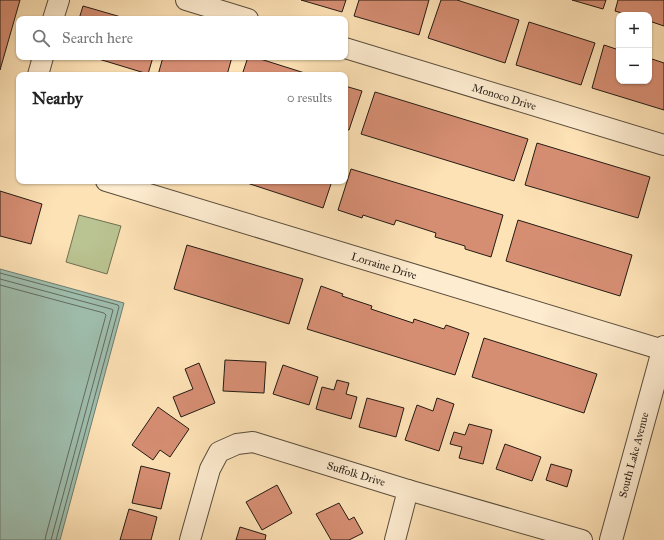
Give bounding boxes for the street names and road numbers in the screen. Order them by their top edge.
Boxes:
street label: Monoco Drive [470,81,538,113]
street label: Lorraine Drive [350,250,419,282]
street label: South Lake Avenue [616,410,652,499]
street label: Suffolk Drive [325,459,387,489]

